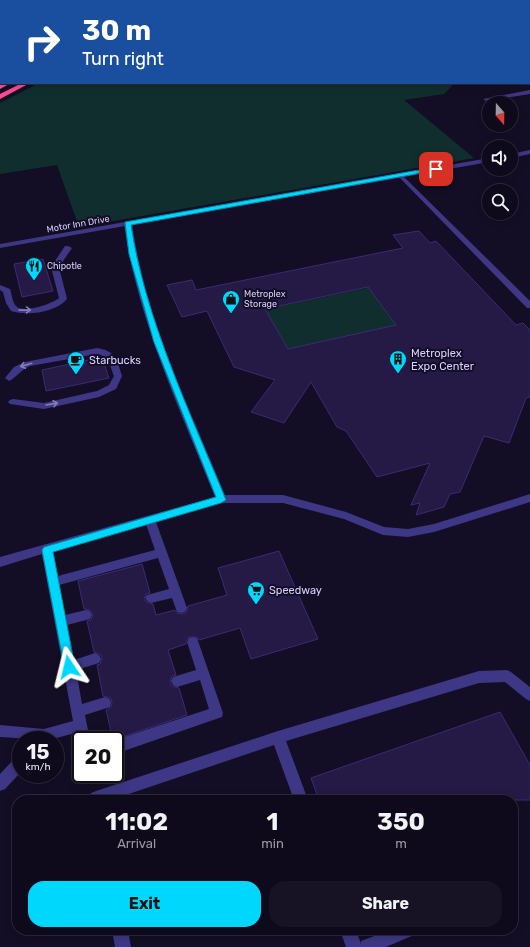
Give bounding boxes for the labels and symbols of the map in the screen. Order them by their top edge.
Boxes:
north arrow [482,96,518,132]
pin [419,152,453,186]
street label: Motor Inn Drive [46,214,110,234]
restaurant icon: Chipotle [24,256,44,281]
place label: Chipotle [47,261,82,271]
shop icon: Metroplex Storage [221,289,241,314]
place label: Metroplex Storage [244,289,286,309]
one-way arrow [18,306,31,314]
place label: Metroplex Expo Center [411,347,475,373]
building icon: Metroplex Expo Center [388,349,408,374]
cafe icon: Starbucks [66,350,86,375]
place label: Starbucks [89,354,141,367]
one-way arrow [19,362,32,370]
one-way arrow [45,400,58,408]
supermarket icon: Speedway [246,580,266,605]
place label: Speedway [269,584,322,597]
position arrow [48,646,90,688]
speed limit sign: 20 [72,731,124,783]

